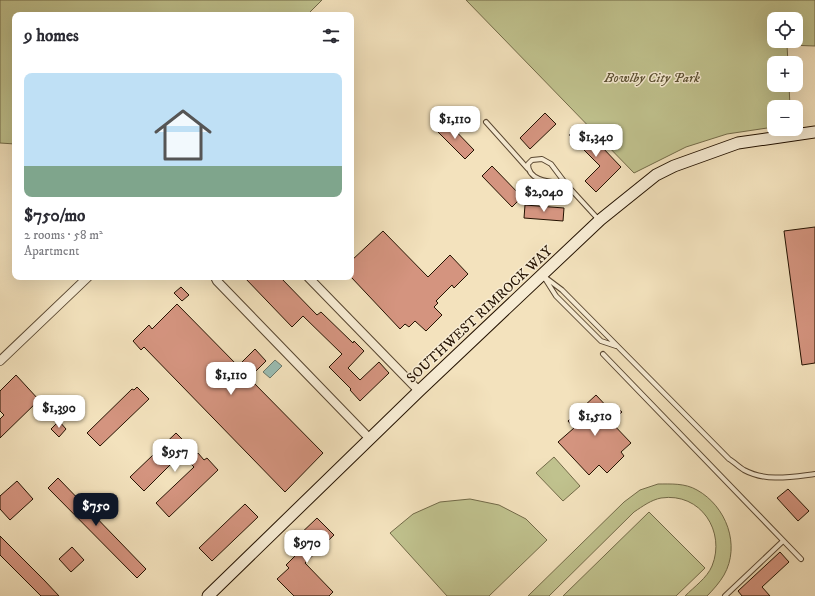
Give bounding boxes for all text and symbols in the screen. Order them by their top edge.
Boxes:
map controls [767,12,803,136]
button: locate [767,12,803,48]
text: 9 homes [24,25,79,47]
icon: filters [320,25,342,47]
button: + [767,56,803,92]
park label: Bowlby City Park [603,69,700,87]
icon: home [147,99,219,171]
button: − [767,100,803,136]
pin: $1,110 [422,106,488,140]
text: $1,110 [439,111,471,127]
pin: $1,340 [563,124,629,158]
text: $1,340 [579,129,613,145]
pin: $2,040 [511,179,577,213]
text: $2,040 [525,184,563,200]
text: $750/mo [24,205,85,227]
text: 2 rooms · 58 m² [24,227,103,243]
street label: SOUTHWEST RIMROCK WAY [403,242,557,387]
text: Apartment [24,243,79,259]
pin: $1,110 [198,362,264,396]
text: $1,110 [215,367,247,383]
pin: $1,390 [26,395,92,429]
text: $1,390 [42,400,76,416]
pin: $1,510 [562,403,628,437]
text: $1,510 [578,408,612,424]
pin: $957 [151,439,199,473]
text: $957 [162,444,188,460]
pin: $750 [72,493,120,527]
text: $750 [82,498,110,514]
pin: $970 [283,530,331,564]
text: $970 [293,535,321,551]

